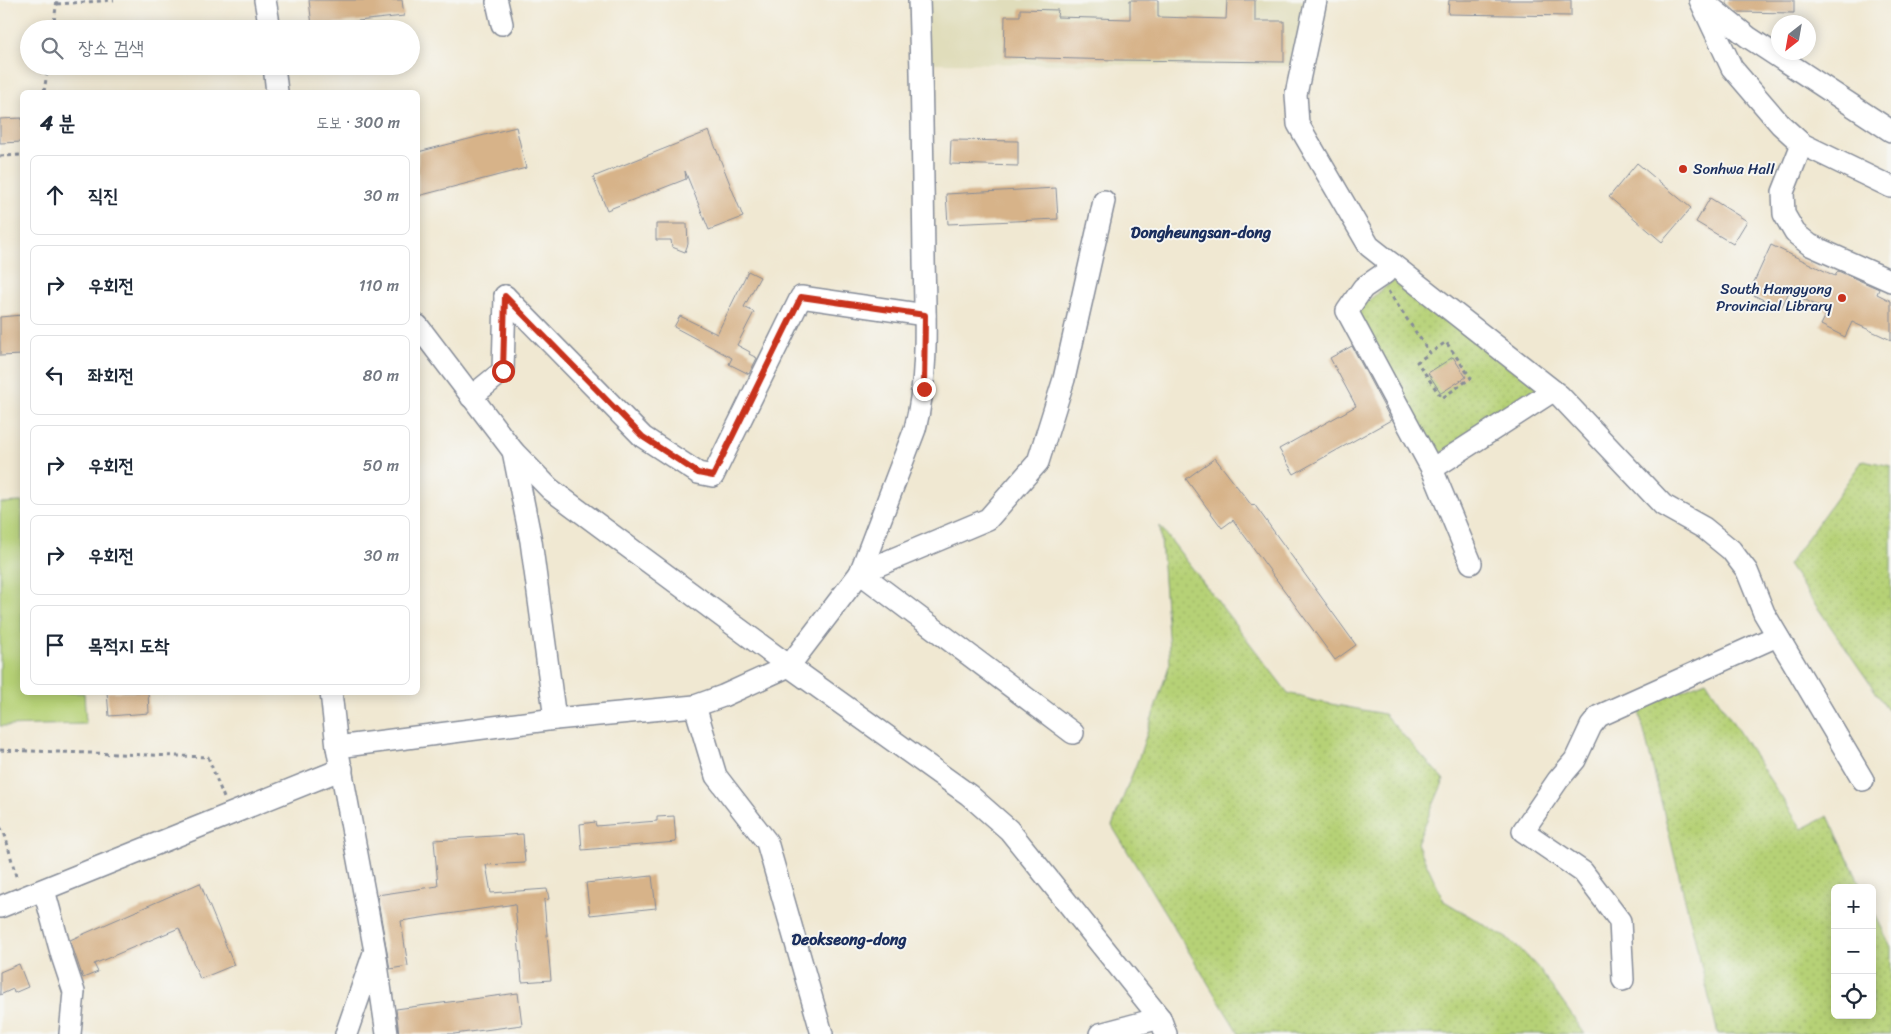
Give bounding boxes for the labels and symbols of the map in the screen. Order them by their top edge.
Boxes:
north arrow [1771,15,1816,60]
place label: Sonhwa Hall [1693,156,1775,182]
marker: Sonhwa Hall [1677,163,1689,175]
district label: Dongheungsan-dong [1131,218,1272,247]
place label: South Hamgyong Provincial Library [1716,276,1832,319]
marker: South Hamgyong Provincial Library [1836,292,1848,304]
route start [492,360,515,383]
route end [913,378,936,401]
district label: Deokseong-dong [791,925,907,954]

